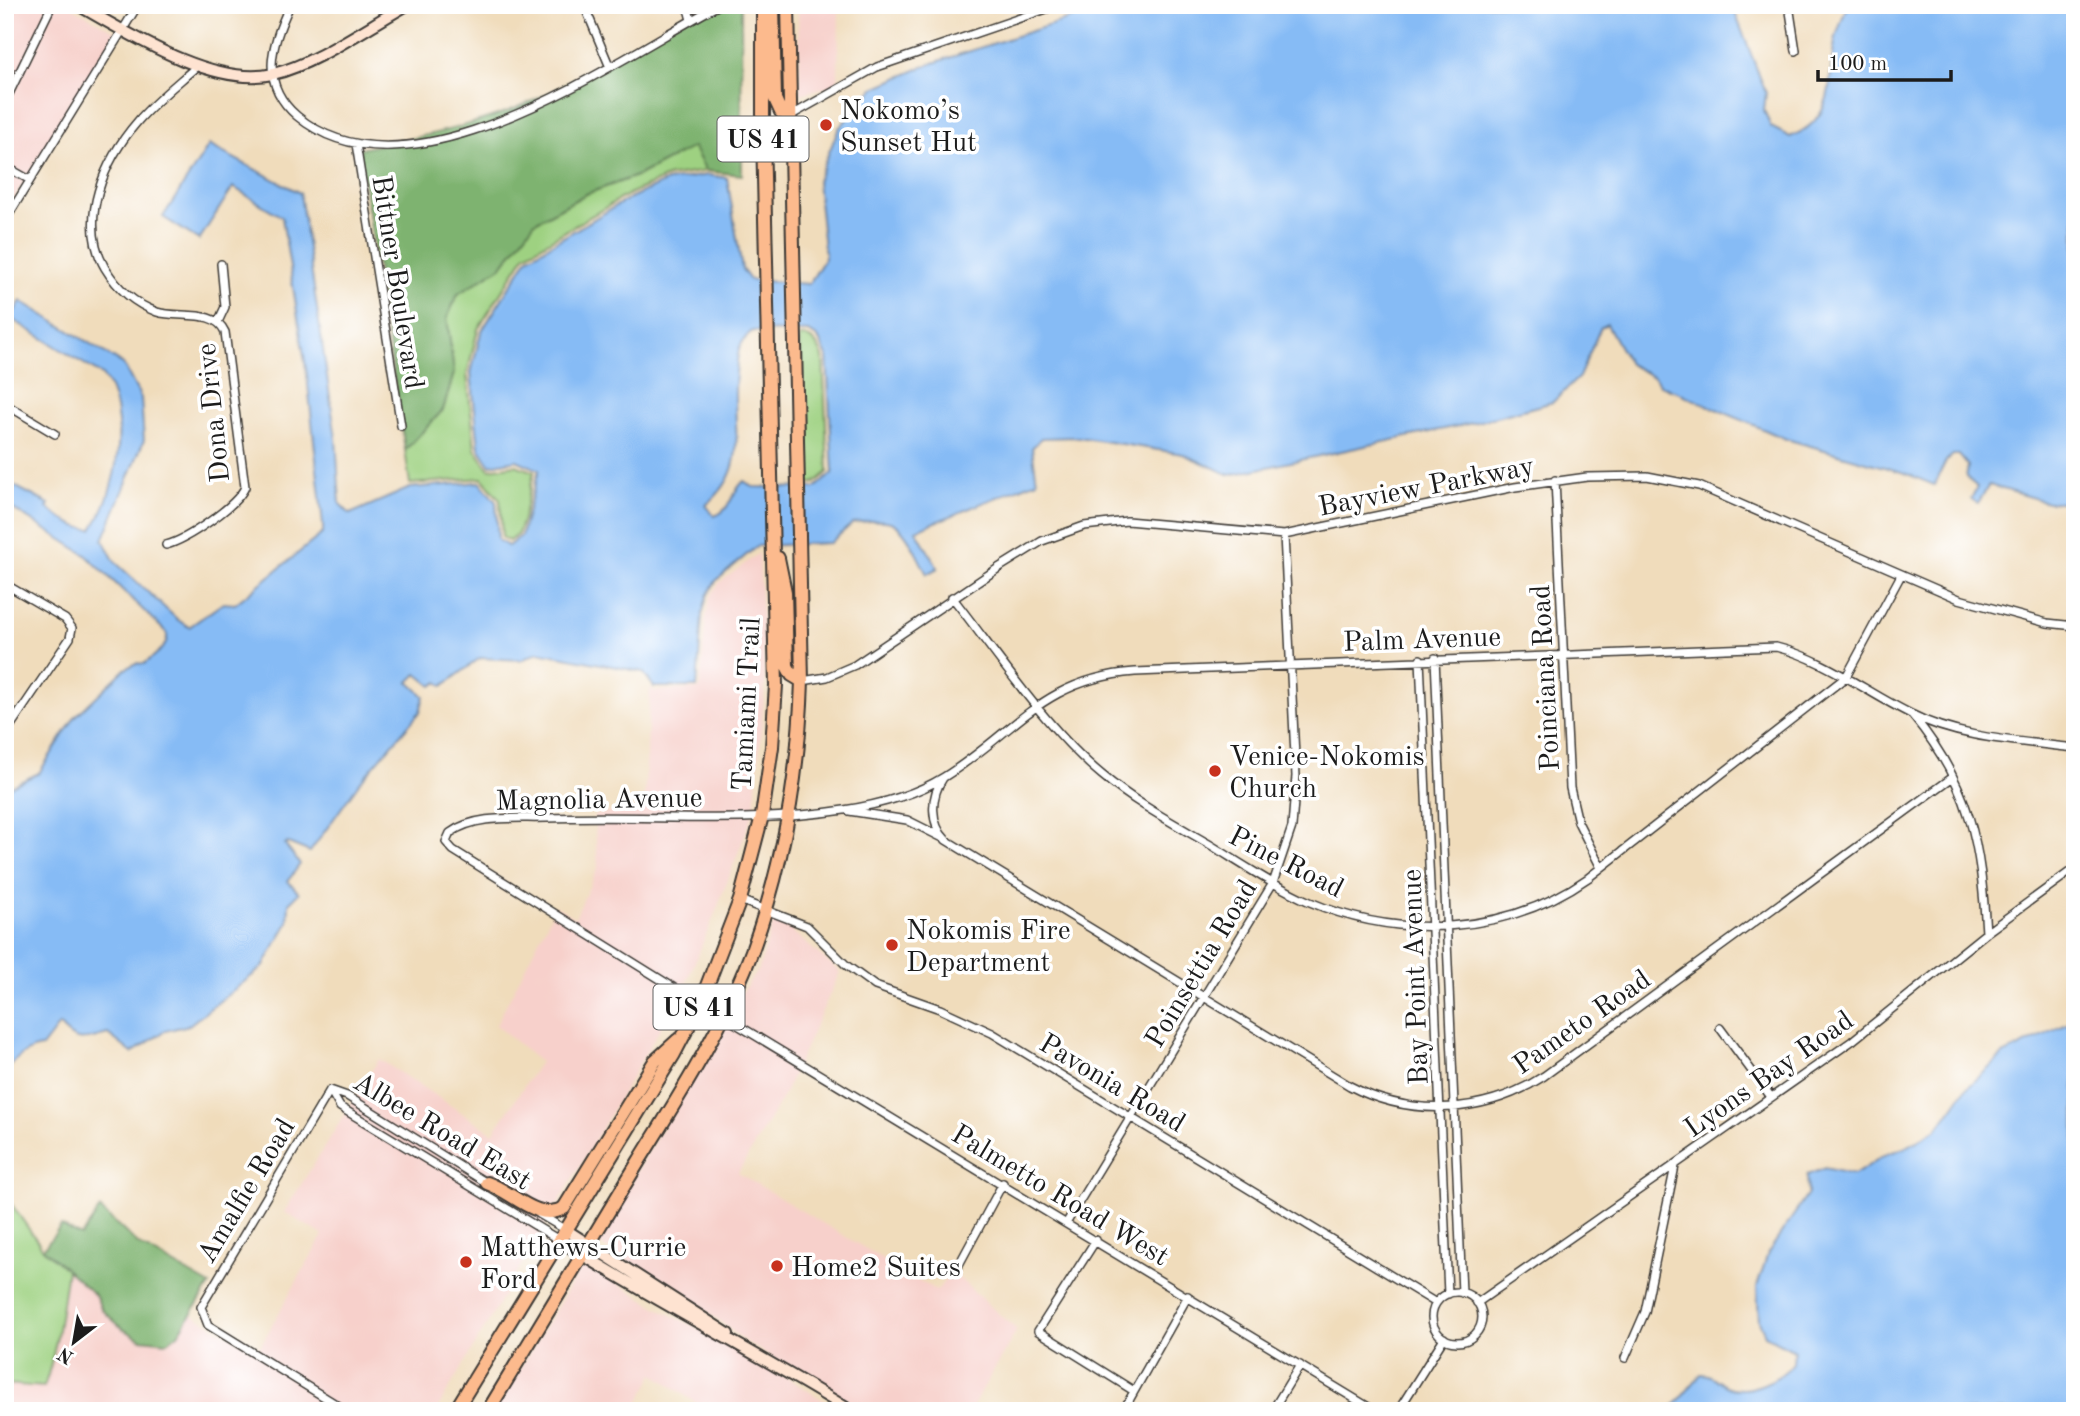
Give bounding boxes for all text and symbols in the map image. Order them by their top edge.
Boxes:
scale bar [1818,38,1951,82]
text: 100 m [1828,54,1887,75]
place label: Nokomo’s Sunset Hut [840,98,977,158]
road number: US 41 [718,116,808,162]
marker: Nokomo’s Sunset Hut [818,117,834,133]
street label: Bittner Boulevard [365,173,427,391]
street label: Dona Drive [194,342,236,484]
street label: Bayview Parkway [1316,453,1537,523]
street label: Poinciana Road [1528,584,1566,772]
street label: Tamiami Trail [729,617,767,792]
street label: Palm Avenue [1343,624,1502,658]
place label: Venice-Nokomis Church [1229,744,1425,804]
marker: Venice-Nokomis Church [1207,763,1223,779]
street label: Magnolia Avenue [495,785,703,817]
street label: Pine Road [1224,823,1348,904]
street label: Bay Point Avenue [1399,868,1435,1085]
street label: Poinsettia Road [1142,876,1264,1053]
place label: Nokomis Fire Department [906,918,1071,978]
marker: Nokomis Fire Department [884,937,900,953]
street label: Pameto Road [1509,966,1657,1081]
road number: US 41 [654,984,744,1030]
street label: Lyons Bay Road [1680,1007,1859,1144]
street label: Pavonia Road [1034,1030,1189,1139]
street label: Albee Road East [348,1068,535,1197]
street label: Amalfie Road [194,1114,302,1269]
street label: Palmetto Road West [946,1121,1173,1272]
place label: Matthews-Currie Ford [480,1235,686,1295]
marker: Matthews-Currie Ford [458,1254,474,1270]
place label: Home2 Suites [791,1255,961,1283]
marker: Home2 Suites [769,1258,785,1274]
north arrow [38,1308,108,1378]
text: N [55,1342,78,1366]

